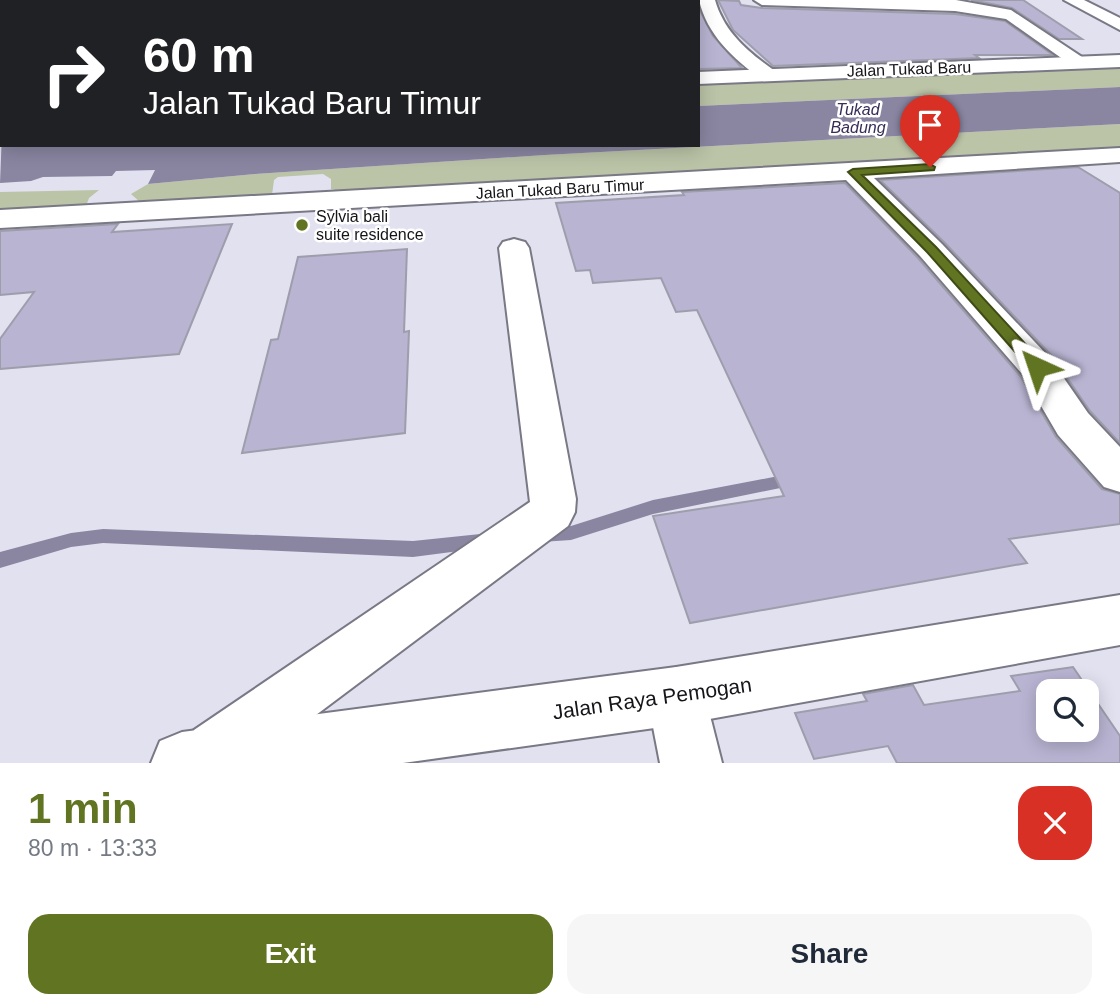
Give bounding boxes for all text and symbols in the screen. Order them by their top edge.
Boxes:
icon: right [28,28,119,119]
text: 60 m [143,28,255,82]
street label: Jalan Tukad Baru [846,58,972,80]
text: Jalan Tukad Baru Timur [143,85,481,121]
pin [900,95,960,167]
water label: Tukad Badung [830,101,886,136]
icon: arrive [911,106,949,144]
street label: Jalan Tukad Baru Timur [475,176,645,202]
place label: Sylvia bali suite residence [316,208,424,243]
marker: Sylvia bali suite residence [294,217,310,233]
position arrow [1000,330,1074,404]
street label: Jalan Raya Pemogan [551,673,753,723]
map controls [1036,679,1099,742]
button: search [1036,679,1099,742]
text: 1 min [28,785,138,832]
button: close [1018,786,1092,860]
text: 80 m · 13:33 [28,835,157,861]
button: Exit [28,914,553,994]
button: Share [567,914,1092,994]

